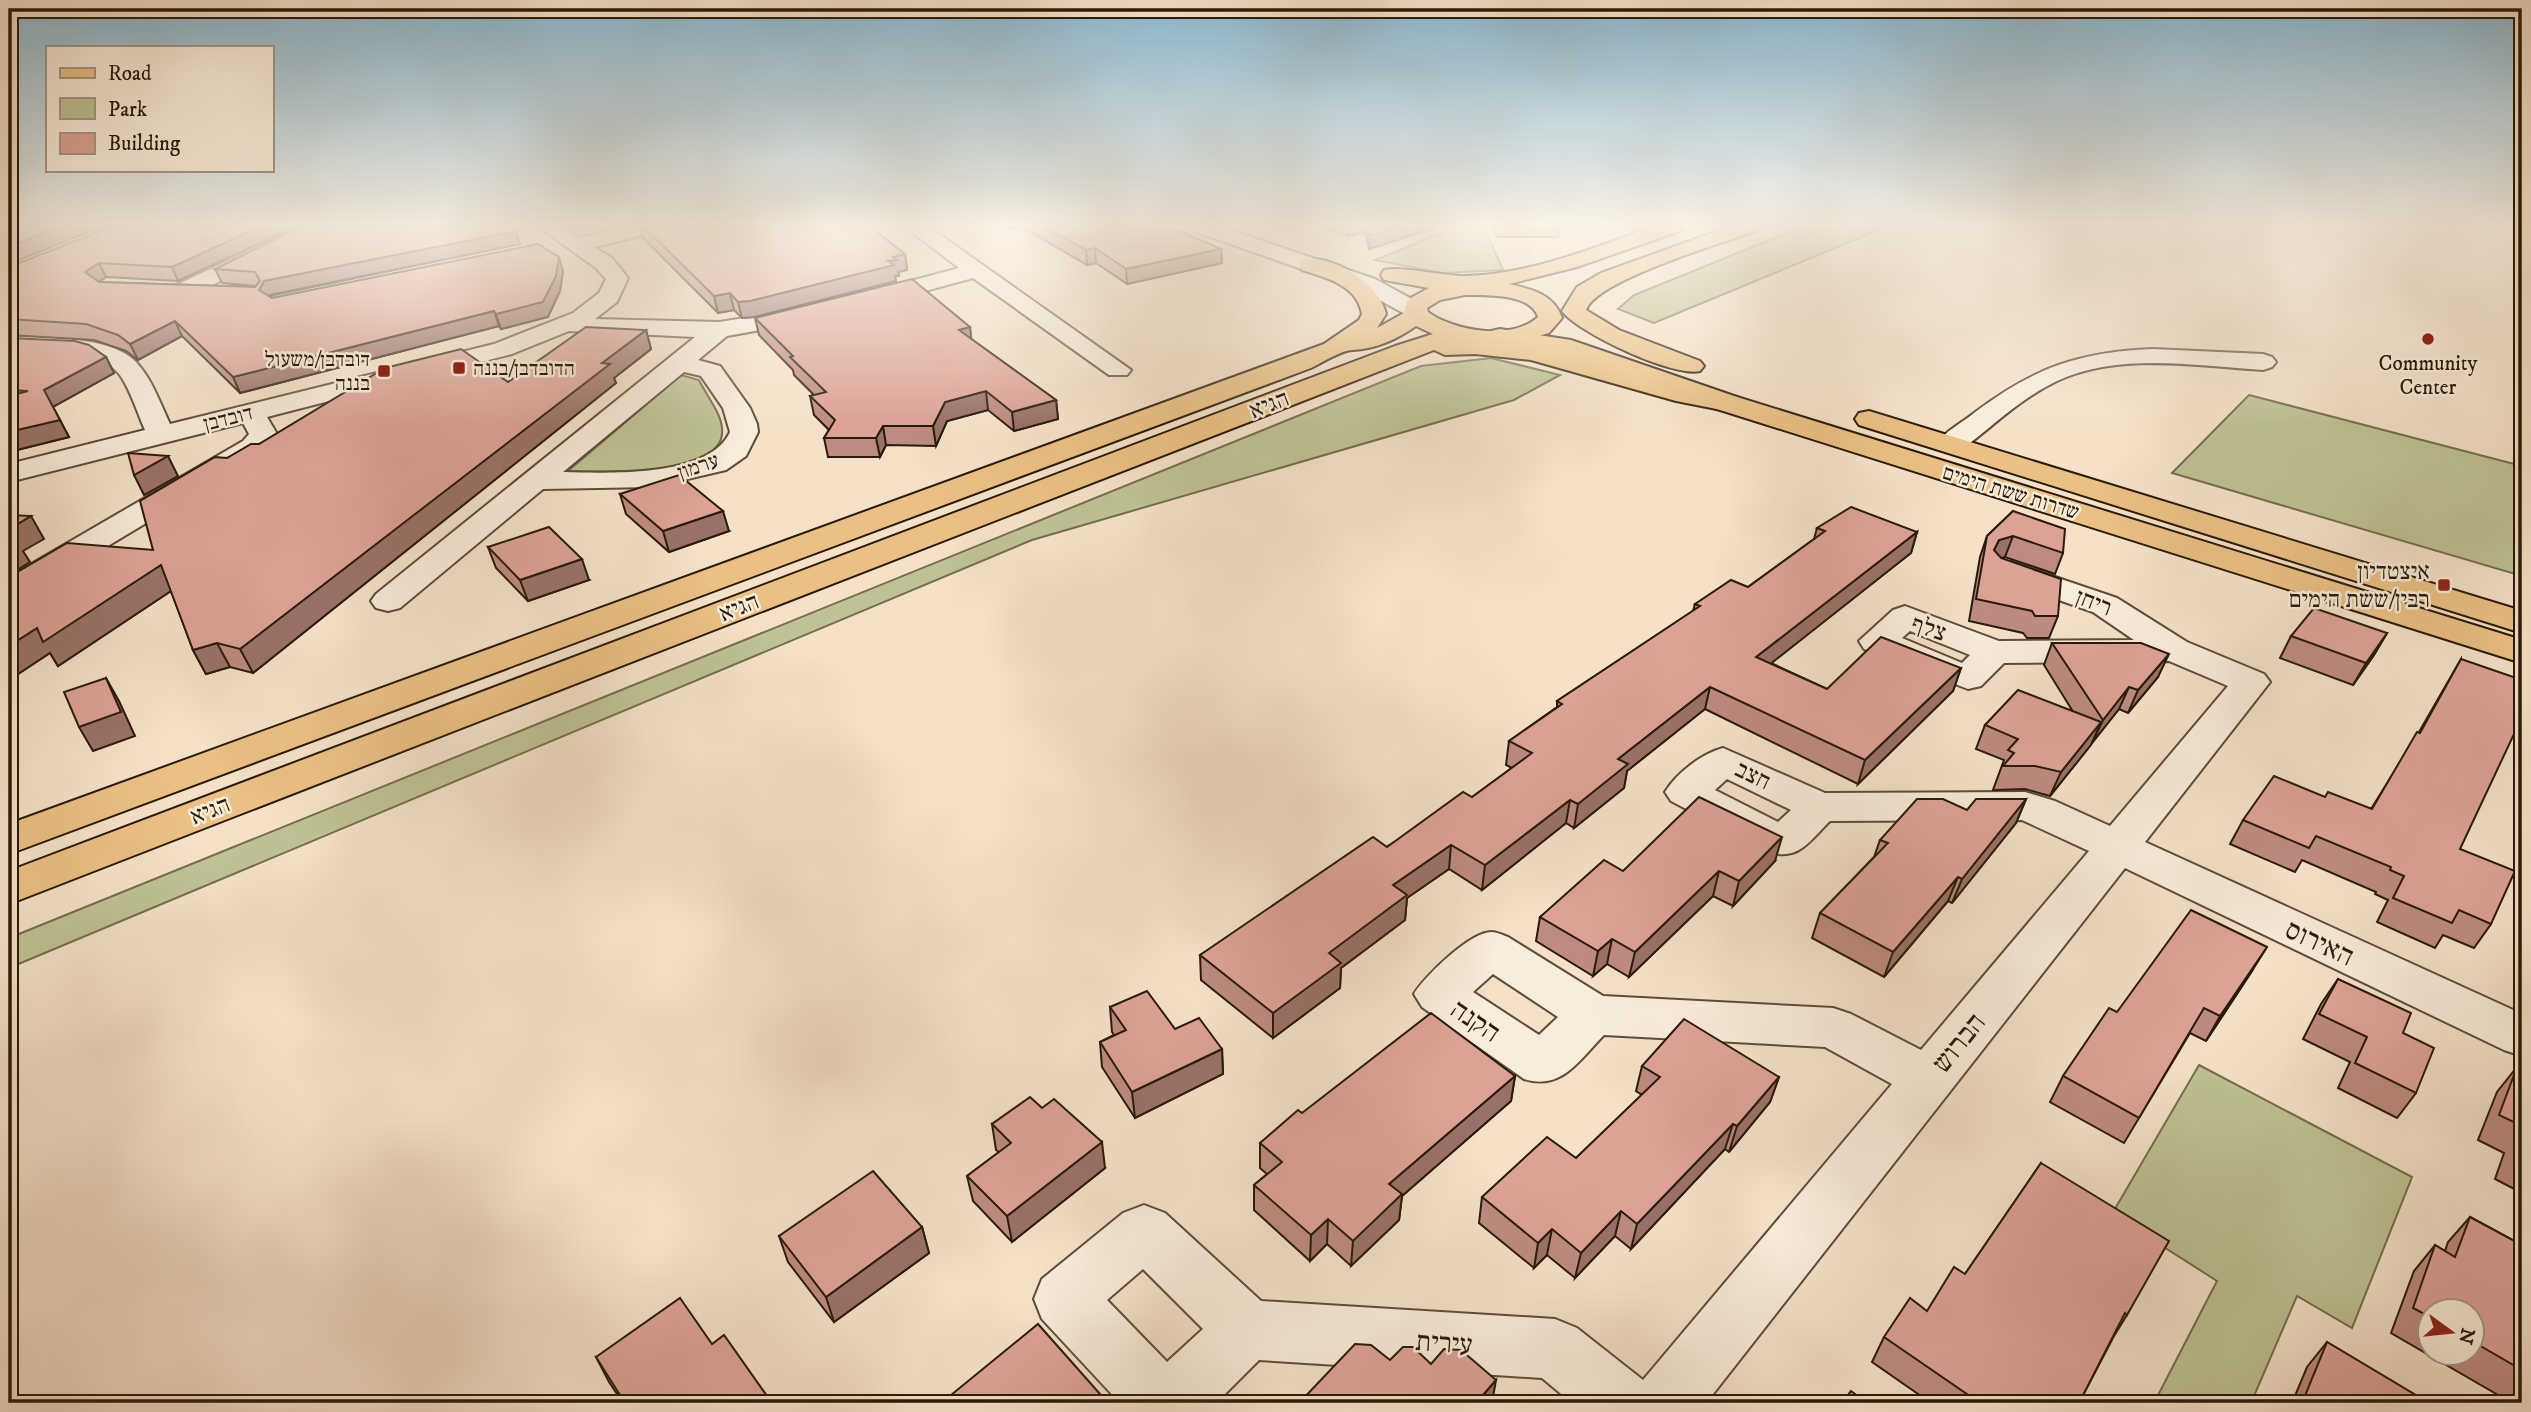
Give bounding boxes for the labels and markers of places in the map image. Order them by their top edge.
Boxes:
marker: Community Center [2420,331,2436,347]
place label: דובדבן/משעול בננה [264,347,370,397]
place label: Community Center [2379,351,2478,401]
place label: הדובדבן/בננה [473,356,575,382]
marker: הדובדבן/בננה [451,360,467,376]
marker: דובדבן/משעול בננה [376,363,392,379]
place label: איצטדיון רבין/ששת הימים [2289,557,2430,615]
marker: איצטדיון רבין/ששת הימים [2436,577,2452,593]

